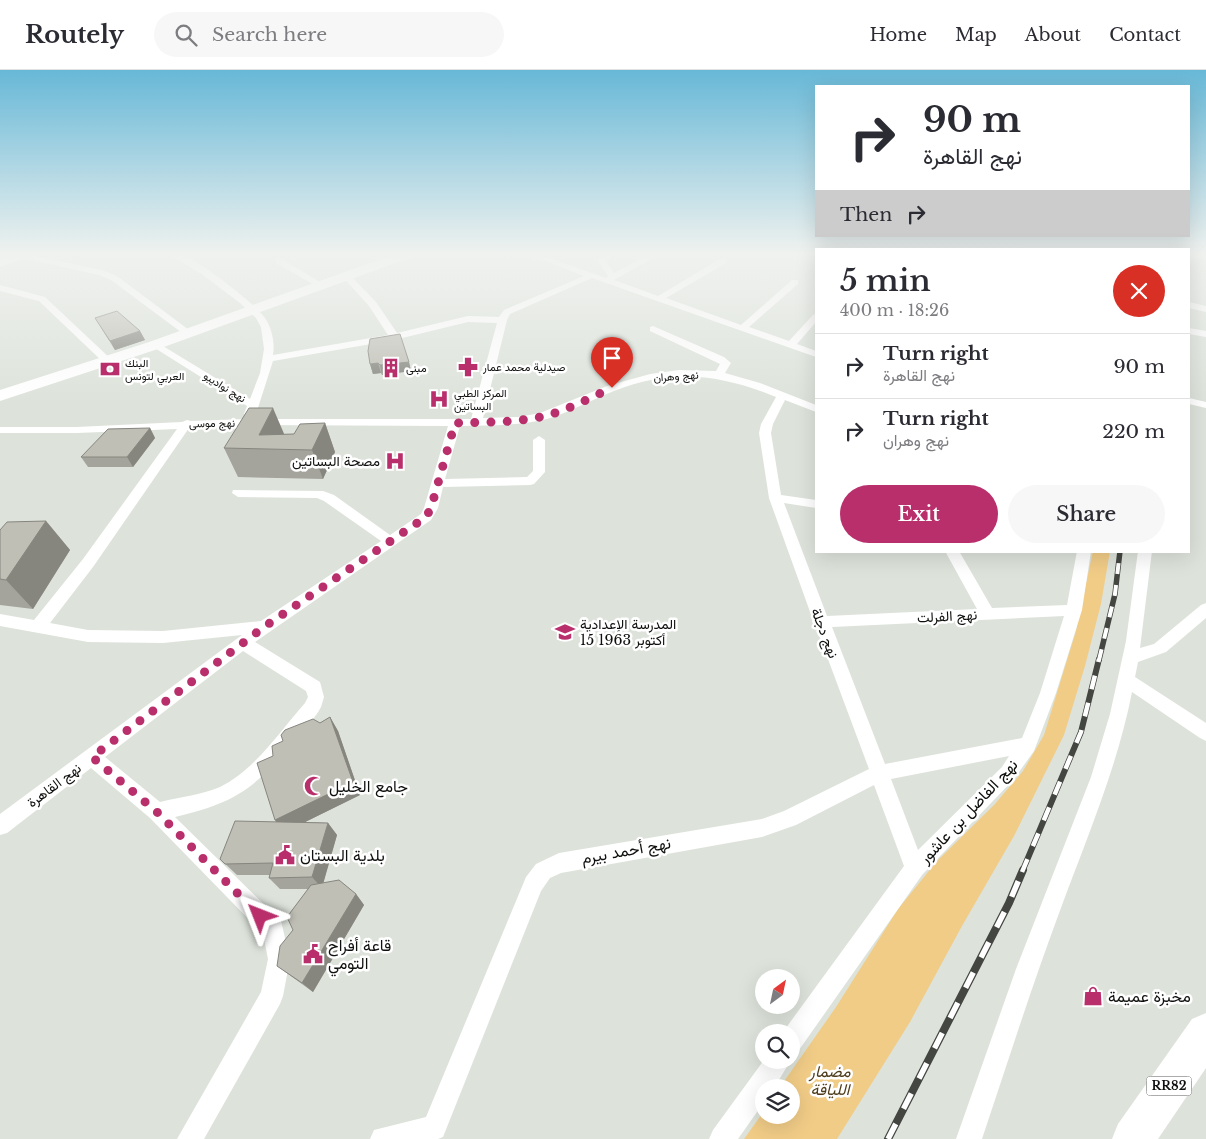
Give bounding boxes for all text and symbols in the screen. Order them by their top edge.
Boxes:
search box [154,12,504,57]
text: Routely [25,20,124,49]
icon: search [172,21,200,49]
text: Search here [212,23,327,46]
text: Home [869,24,927,46]
text: Map [955,24,997,46]
text: About [1025,24,1081,46]
text: Contact [1109,24,1181,46]
text: 90 m [923,98,1021,141]
icon: right [840,105,905,170]
text: نهج القاهرة [923,143,1022,170]
icon: right [902,200,930,228]
text: Then [840,203,892,226]
text: 5 min [840,262,931,299]
button: close [1113,265,1165,317]
text: 400 m · 18:26 [840,300,949,320]
pin [591,337,633,388]
text: Turn right [883,342,989,365]
icon: arrive [598,344,626,372]
icon: right [840,352,868,380]
text: 90 m [1113,355,1165,378]
place label: البنك العربي لتونس [125,356,184,386]
pharmacy icon: صيدلية محمد عمار [457,356,479,378]
building icon: مبنى [380,357,402,379]
bank icon: البنك العربي لتونس [99,358,121,380]
place label: صيدلية محمد عمار [482,360,565,374]
place label: مبنى [406,361,427,375]
text: نهج القاهرة [883,365,955,385]
street label: نهج وهران [653,367,699,386]
street label: نهج نواديبو [201,369,249,406]
place label: المركز الطبي البساتين [454,386,507,413]
hospital icon: المركز الطبي البساتين [428,388,450,410]
text: Turn right [883,407,989,430]
street label: نهج موسى [189,416,235,431]
icon: right [840,417,868,445]
text: 220 m [1102,420,1165,443]
text: نهج وهران [883,430,949,450]
hospital icon: مصحة البساتين [384,450,406,472]
place label: مصحة البساتين [292,452,380,470]
button: Exit [840,485,998,543]
button: Share [1008,485,1165,543]
street label: نهج دجلة [805,605,843,661]
street label: نهج الفرلت [916,605,978,629]
place label: المدرسة الإعدادية 15 أكتوبر 1963 [580,615,676,649]
school or university icon: المدرسة الإعدادية 15 أكتوبر 1963 [554,621,576,643]
street label: نهج الفاضل بن عاشور [914,754,1023,870]
street label: نهج القاهرة [23,759,86,813]
mosque icon: جامع الخليل [303,775,325,797]
place label: جامع الخليل [329,776,408,798]
street label: نهج أحمد بيرم [580,832,673,870]
public building icon: بلدية البستان [274,844,296,866]
place label: بلدية البستان [300,845,385,865]
position arrow [233,889,285,941]
place label: قاعة أفراح التومي [328,935,391,977]
public building icon: قاعة أفراح التومي [302,943,324,965]
north arrow [755,969,800,1014]
map controls [755,969,800,1124]
shop icon: مخبزة عميمة [1082,985,1104,1007]
place label: مخبزة عميمة [1108,986,1191,1007]
button: search [755,1024,800,1069]
park label: مضمار اللياقة [808,1061,852,1099]
road number: RR82 [1146,1076,1192,1096]
button: layers [755,1079,800,1124]

